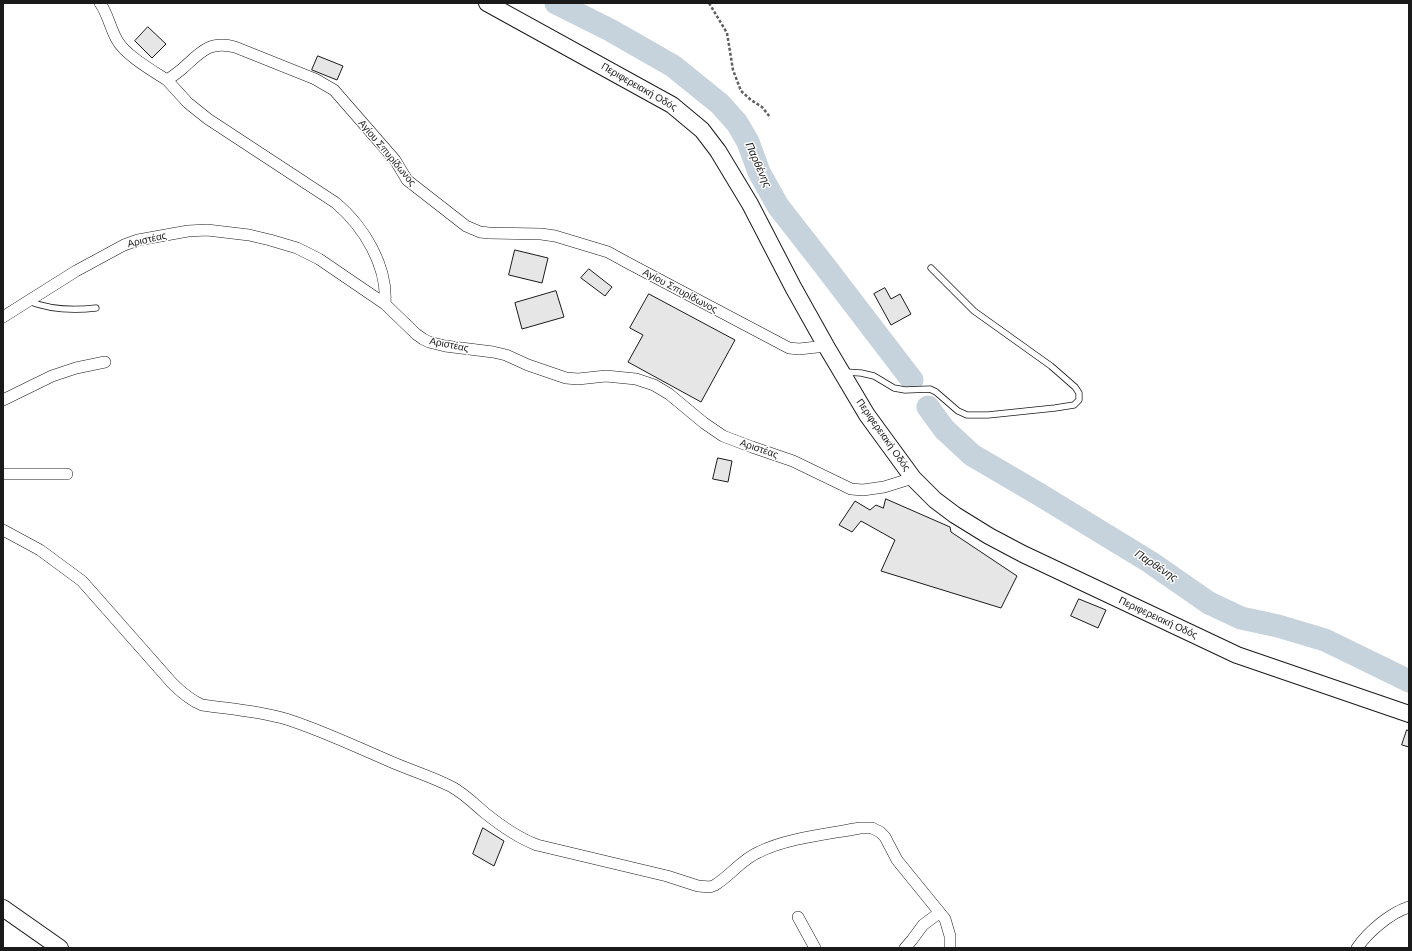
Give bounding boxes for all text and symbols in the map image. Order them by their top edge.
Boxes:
street label: Περιφερειακή Οδός [599,60,679,114]
street label: Αγίου Σπυρίδωνος [356,117,418,189]
water label: Παρθένης [742,140,774,190]
street label: Αριστέας [126,230,168,250]
street label: Αγίου Σπυρίδωνος [641,266,719,316]
street label: Αριστέας [428,335,470,355]
street label: Περιφερειακή Οδός [854,397,912,473]
street label: Αριστέας [738,437,780,461]
water label: Παρθένης [1132,547,1180,585]
street label: Περιφερειακή Οδός [1117,594,1199,642]

